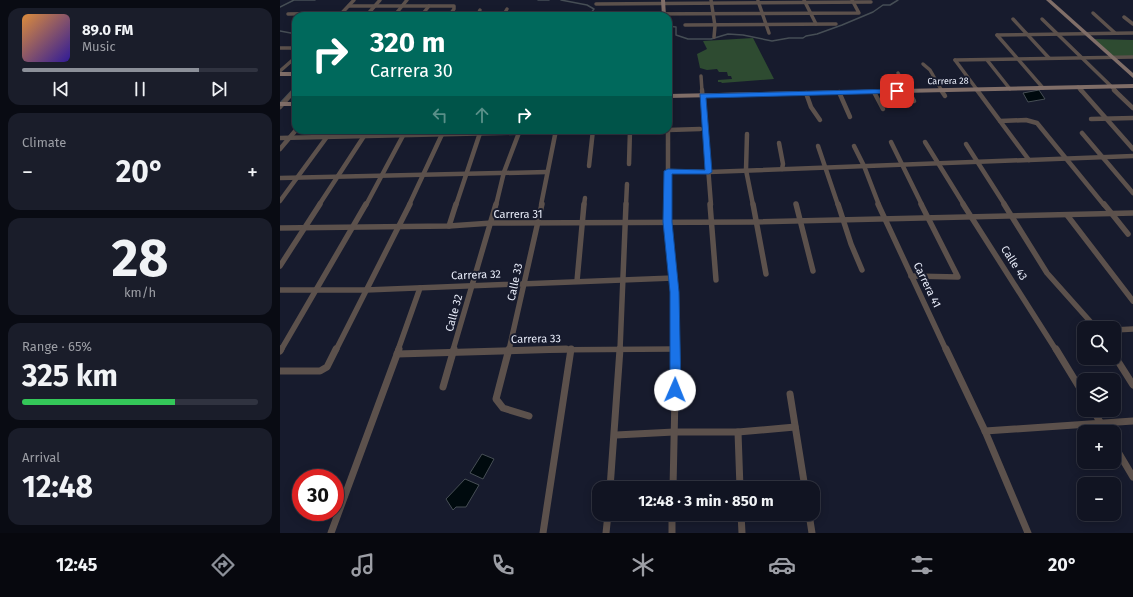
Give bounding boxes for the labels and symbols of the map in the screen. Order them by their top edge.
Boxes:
pin [880,74,914,108]
street label: Carrera 28 [927,76,969,86]
street label: Carrera 31 [494,208,542,221]
street label: Calle 43 [998,243,1030,283]
street label: Carrera 41 [910,260,944,310]
street label: Calle 33 [505,262,525,302]
street label: Carrera 32 [451,268,501,282]
street label: Calle 32 [443,293,465,333]
street label: Carrera 33 [511,332,561,346]
position arrow [654,369,696,411]
speed limit sign: 30 [292,469,344,521]

